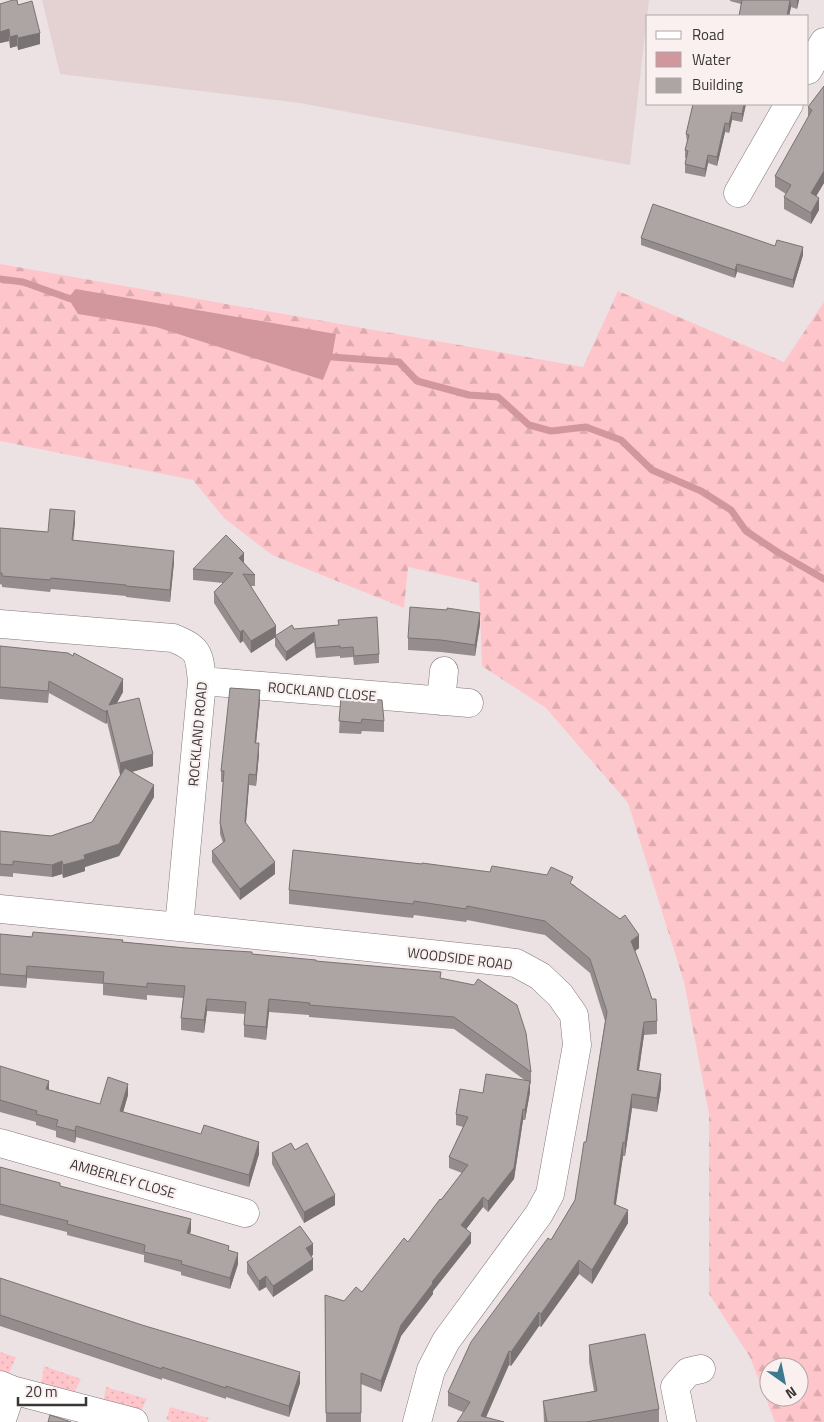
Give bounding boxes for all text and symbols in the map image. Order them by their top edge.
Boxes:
legend [646,15,809,105]
text: Road [692,23,724,46]
text: Water [692,48,731,71]
text: Building [692,73,743,96]
street label: ROCKLAND CLOSE [267,676,377,706]
street label: ROCKLAND ROAD [182,681,212,787]
street label: WOODSIDE ROAD [406,941,514,975]
street label: AMBERLEY CLOSE [68,1153,178,1203]
north arrow [759,1357,809,1407]
scale bar [18,1374,85,1406]
text: 20 m [25,1380,58,1403]
text: N [782,1382,801,1405]

